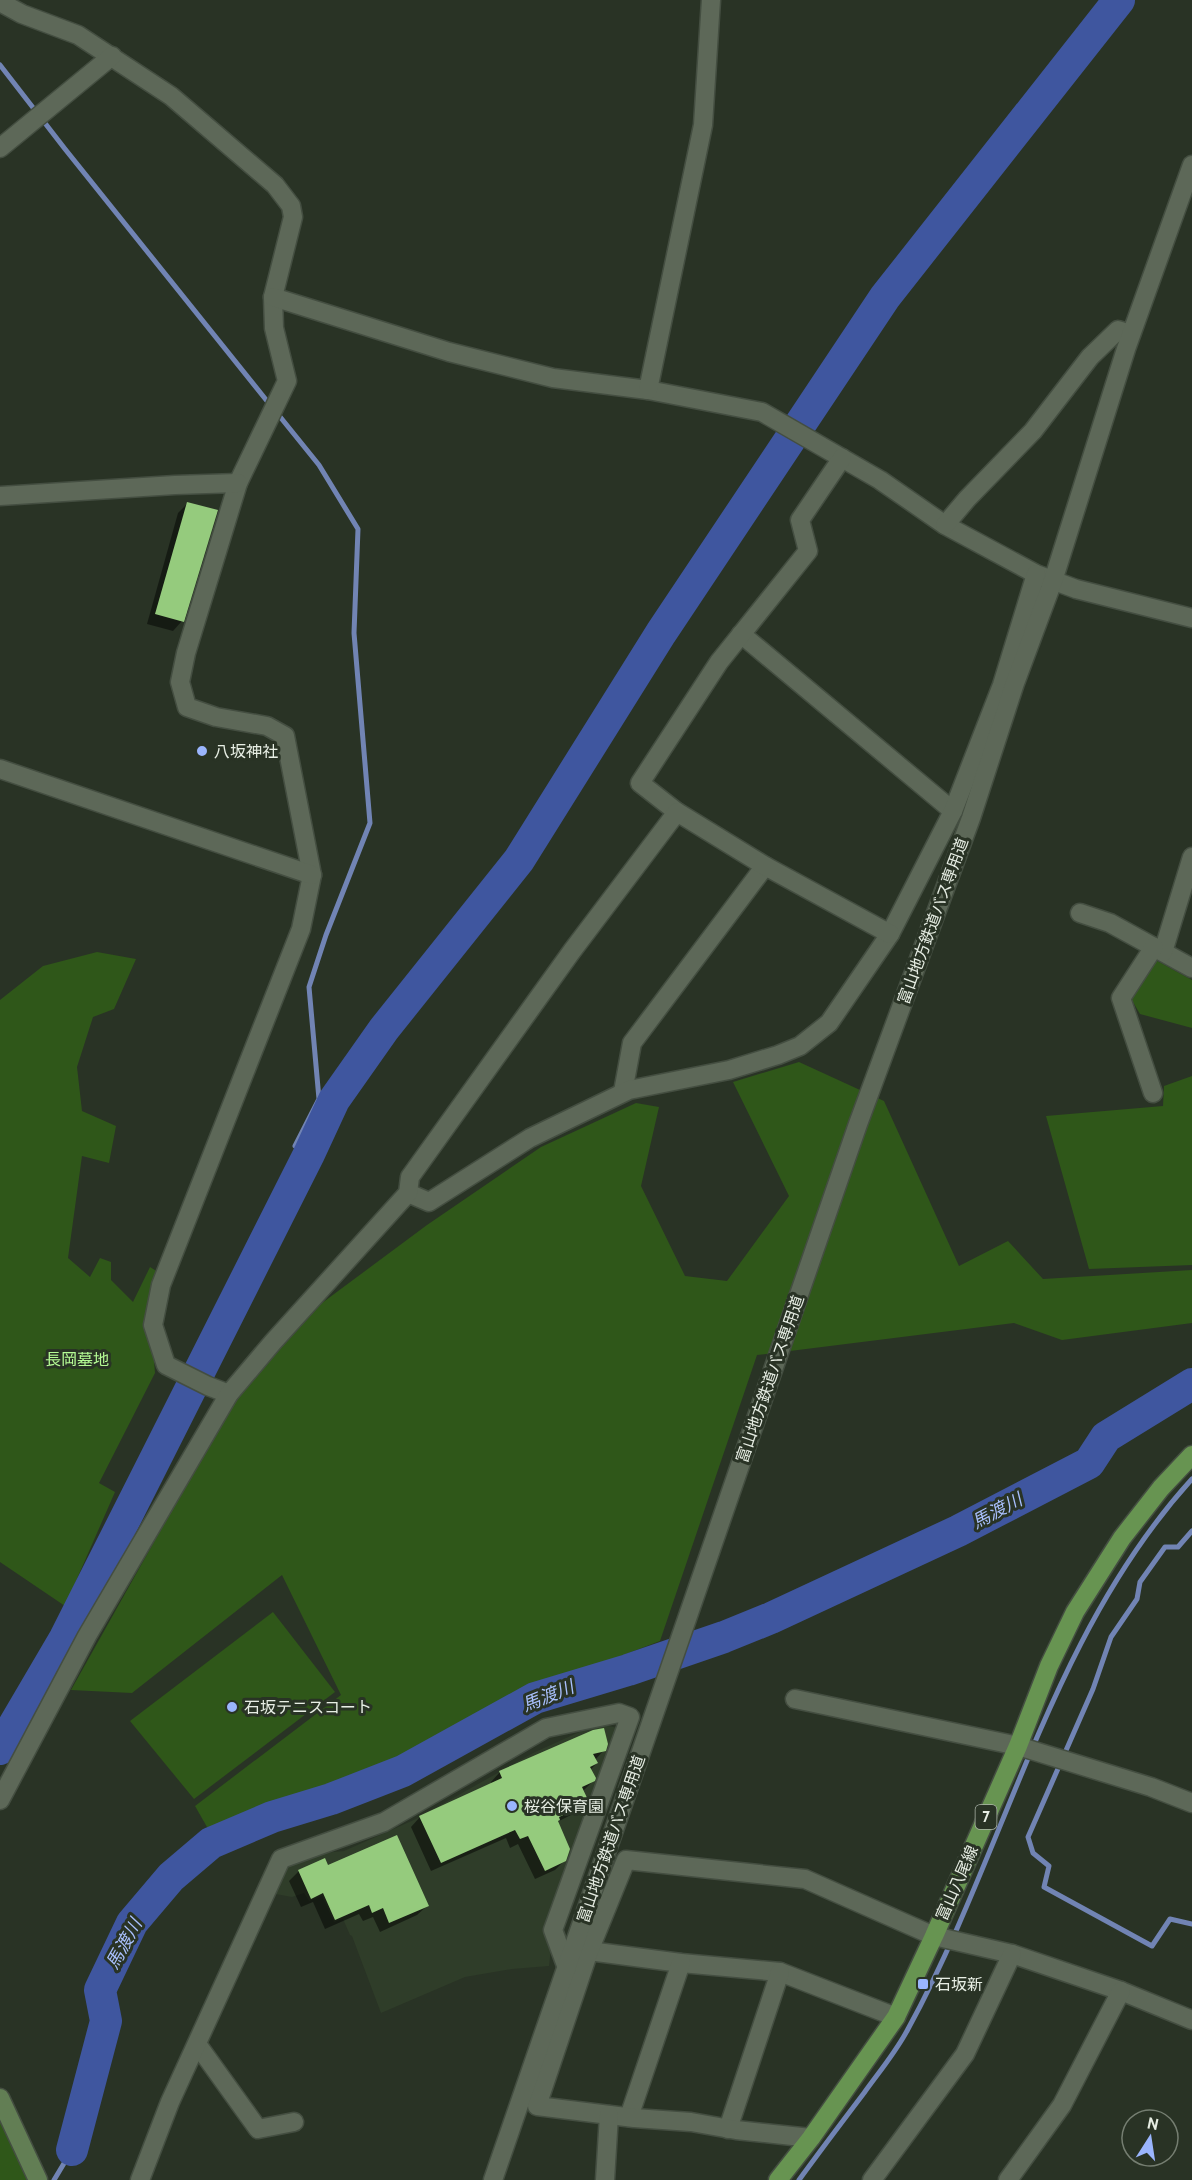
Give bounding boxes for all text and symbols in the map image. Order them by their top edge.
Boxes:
place label: 八坂神社 [214,742,278,761]
marker: 八坂神社 [195,744,209,758]
street label: 富山地方鉄道バス専用道 [894,835,972,1007]
street label: 富山地方鉄道バス専用道 [732,1293,808,1465]
park label: 長岡墓地 [45,1350,109,1369]
water label: 馬渡川 [968,1488,1028,1533]
water label: 馬渡川 [519,1675,579,1716]
place label: 石坂テニスコート [244,1698,372,1717]
marker: 石坂テニスコート [225,1700,239,1714]
street label: 富山地方鉄道バス専用道 [573,1753,649,1925]
place label: 桜谷保育園 [524,1797,604,1816]
marker: 桜谷保育園 [505,1799,519,1813]
road number: 7 [976,1805,996,1829]
street label: 富山八尾線 [932,1843,982,1923]
water label: 馬渡川 [101,1913,148,1973]
place label: 石坂新 [935,1975,983,1994]
marker: 石坂新 [916,1977,930,1991]
north arrow [1120,2108,1180,2168]
text: N [1146,2113,1161,2134]

